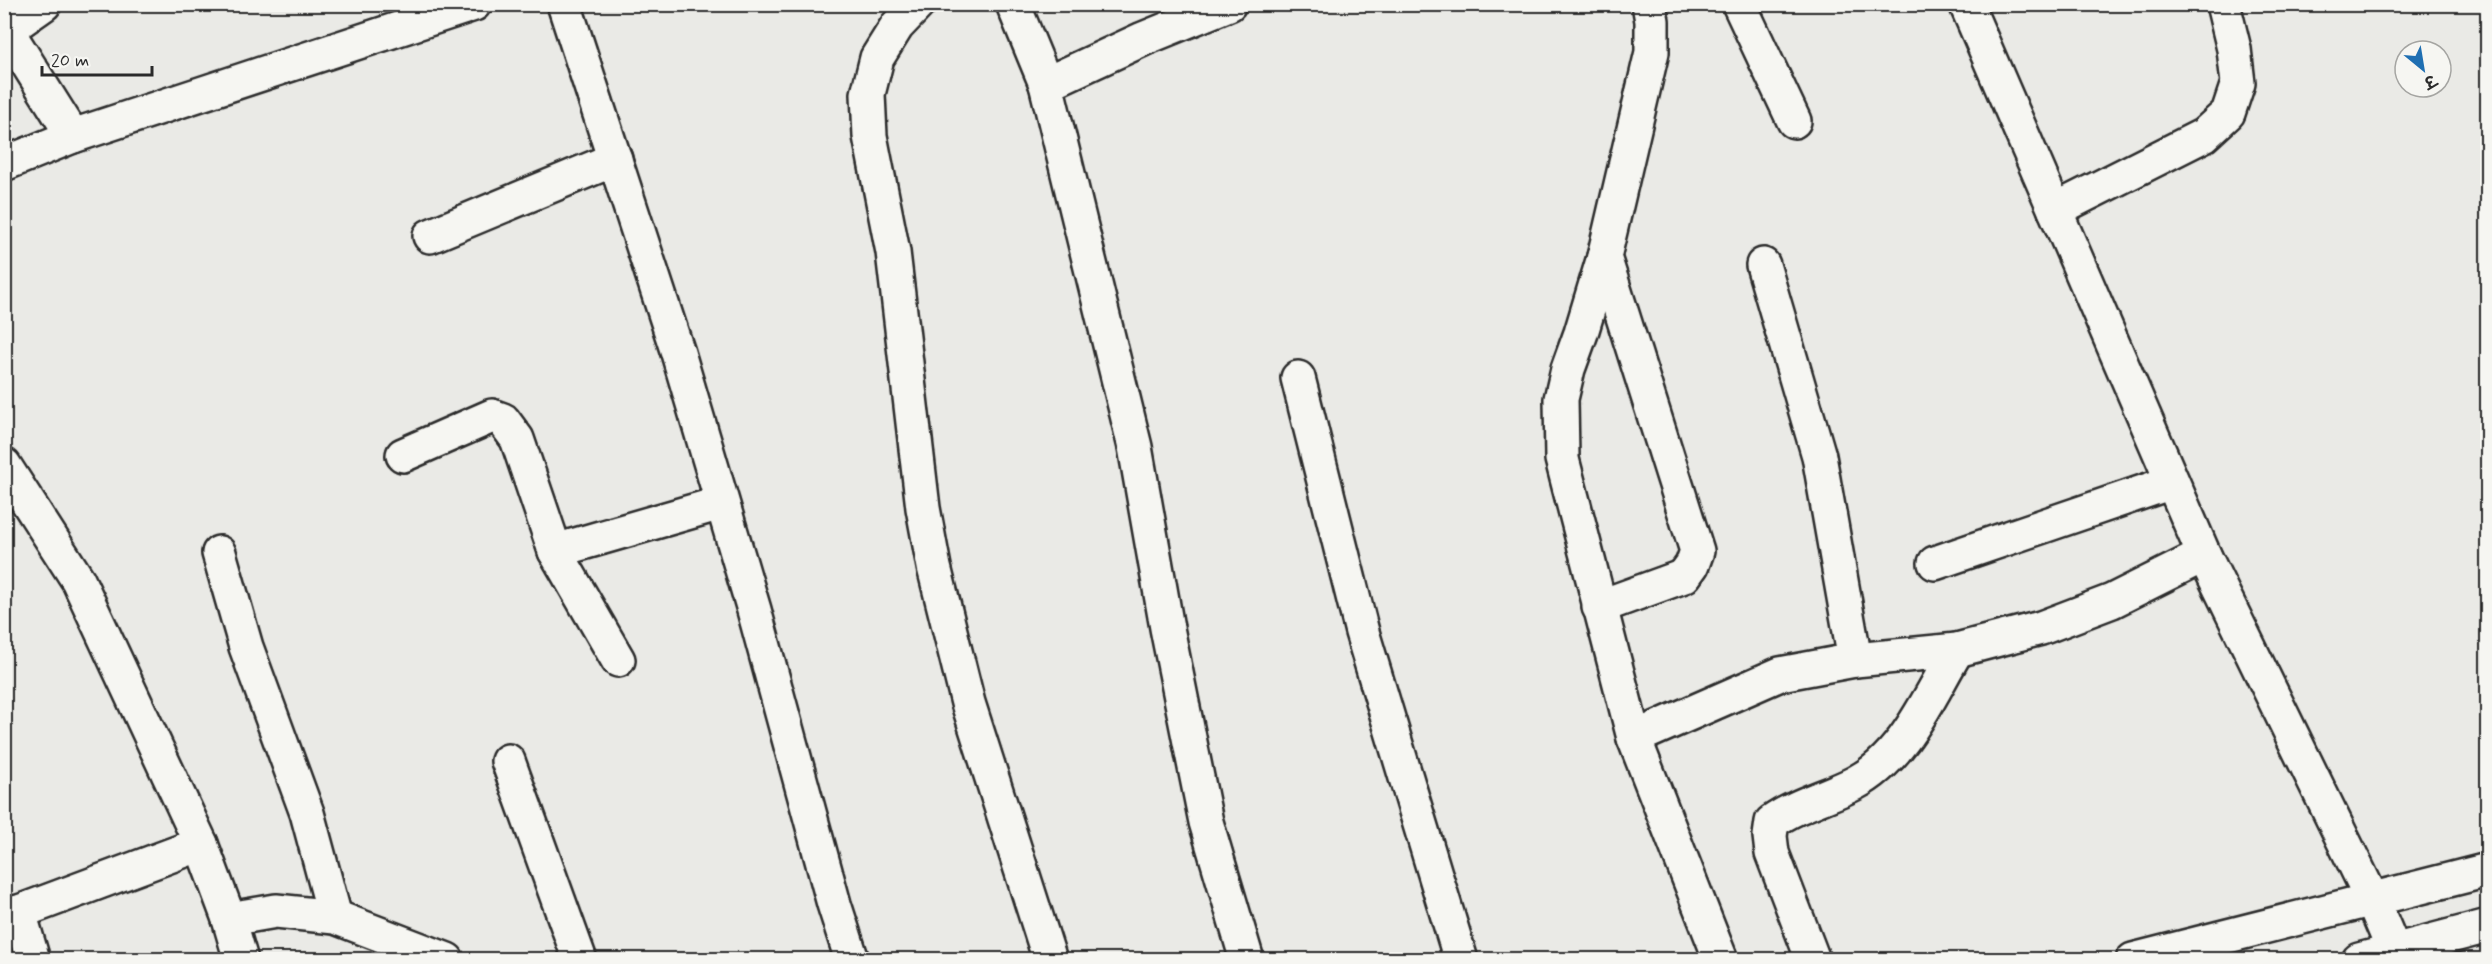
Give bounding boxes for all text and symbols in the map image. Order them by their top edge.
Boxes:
scale bar [42,39,152,77]
north arrow [2393,39,2453,99]
text: 20 m [51,49,89,73]
text: उ [2419,68,2441,93]

